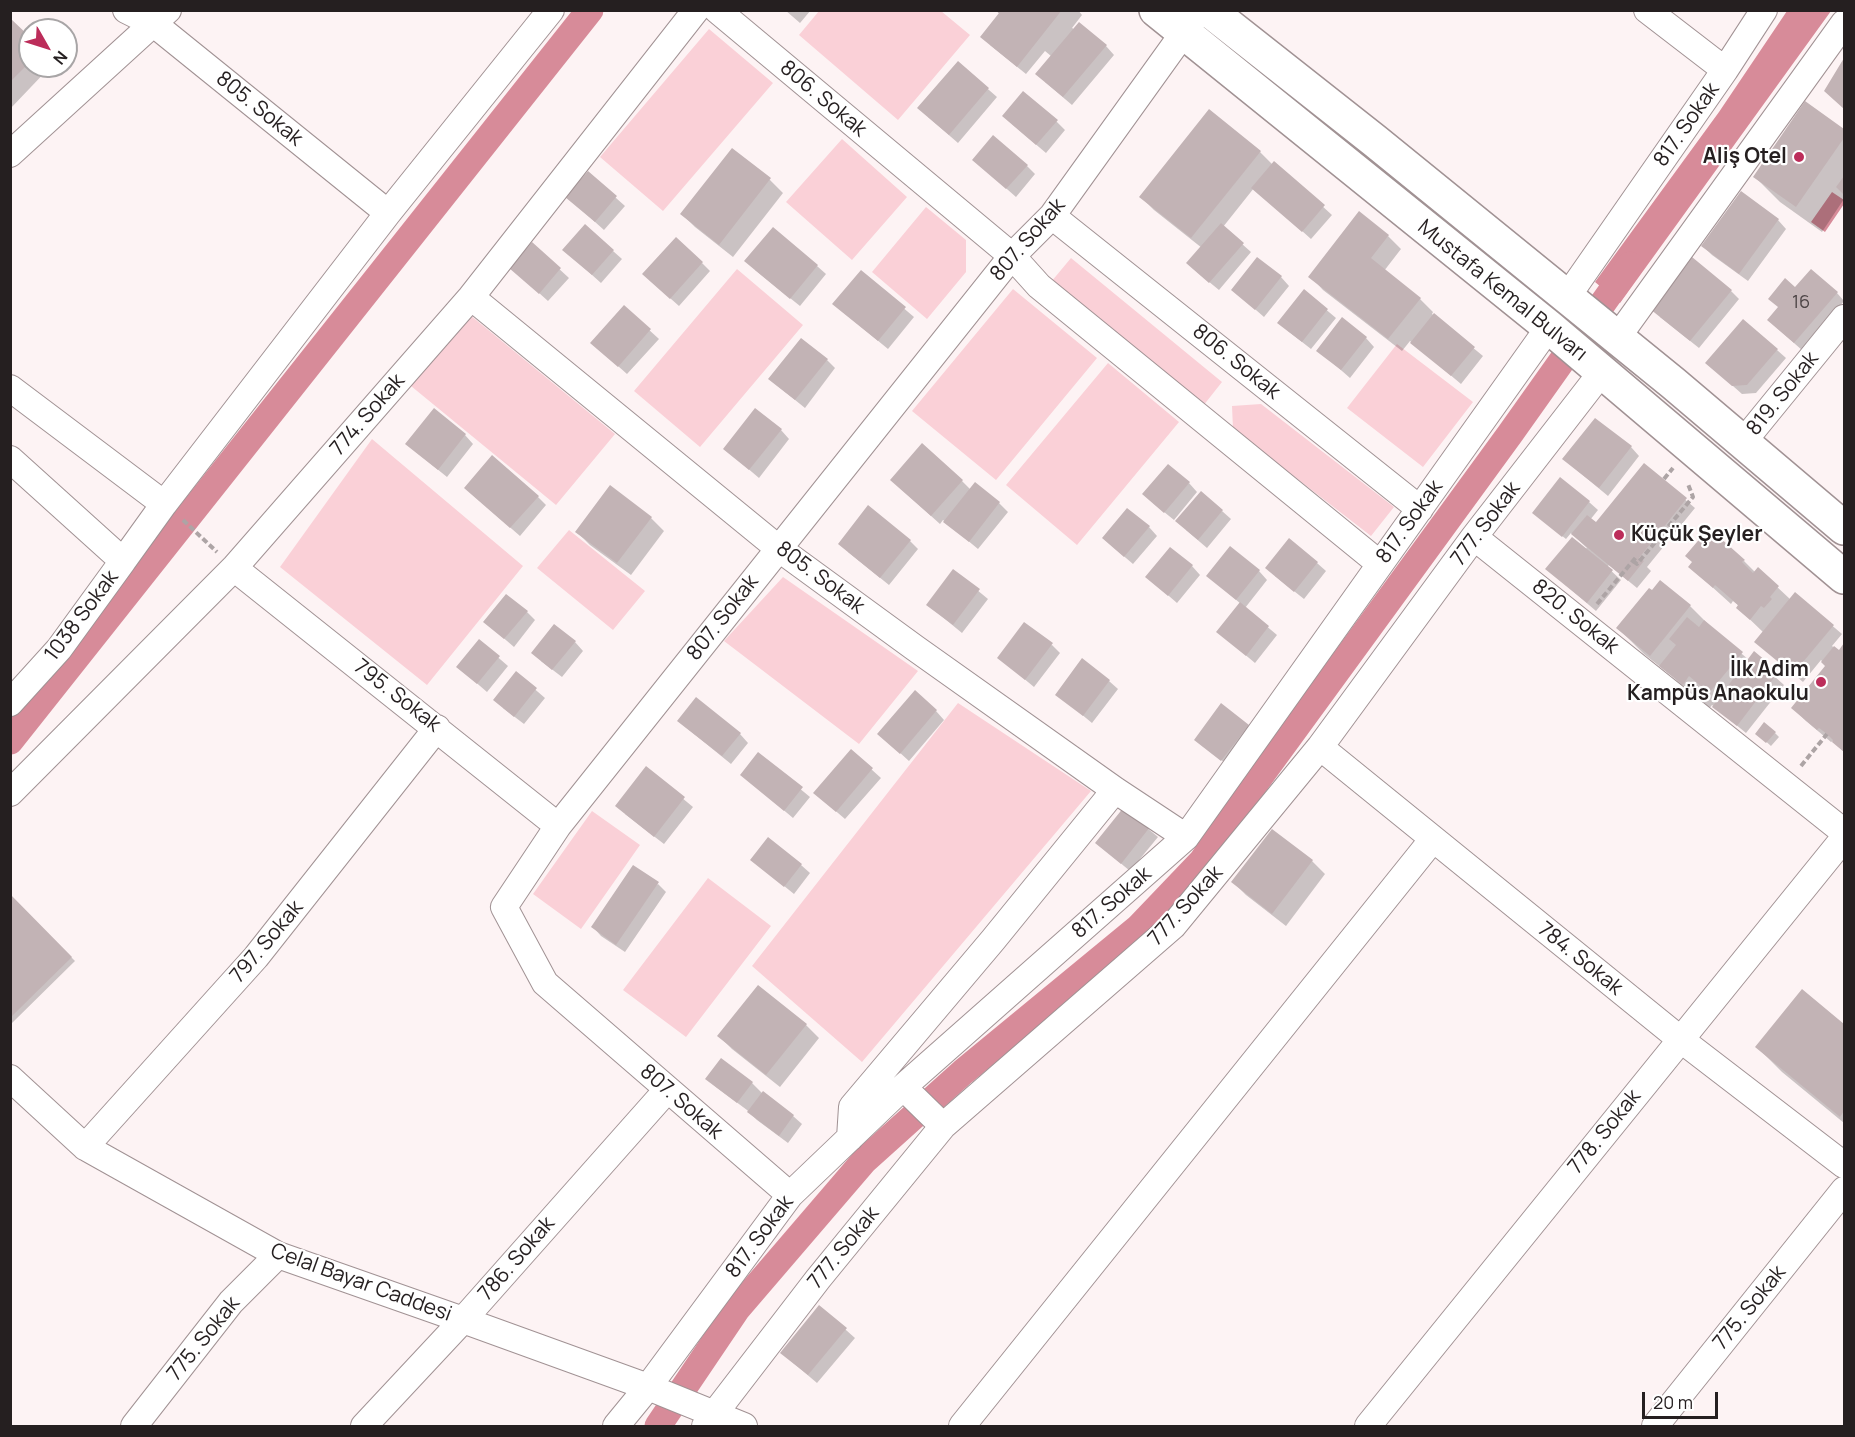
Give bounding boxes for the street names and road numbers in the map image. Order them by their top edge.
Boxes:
street label: 806. Sokak [775,55,871,143]
street label: 805. Sokak [210,66,308,152]
street label: 817. Sokak [1649,78,1725,172]
street label: 807. Sokak [985,193,1071,287]
street label: Mustafa Kemal Bulvarı [1412,215,1592,367]
street label: 806. Sokak [1187,319,1285,405]
street label: 819. Sokak [1742,347,1824,441]
street label: 774. Sokak [326,369,410,461]
street label: 817. Sokak [1371,475,1449,569]
street label: 777. Sokak [1446,477,1526,571]
street label: 805. Sokak [771,536,869,620]
street label: 1038 Sokak [40,566,124,666]
street label: 807. Sokak [682,570,764,666]
street label: 820. Sokak [1527,574,1623,660]
street label: 795. Sokak [349,654,445,738]
street label: 777. Sokak [1144,861,1228,951]
street label: 817. Sokak [1067,862,1157,944]
street label: 797. Sokak [225,896,309,988]
street label: 784. Sokak [1532,917,1628,1001]
street label: 807. Sokak [634,1059,728,1145]
street label: 778. Sokak [1563,1085,1647,1179]
street label: 817. Sokak [721,1191,799,1283]
street label: 777. Sokak [803,1202,885,1294]
street label: 786. Sokak [474,1212,560,1306]
street label: Celal Bayar Caddesi [267,1239,455,1327]
street label: 775. Sokak [1708,1261,1792,1355]
street label: 775. Sokak [162,1292,246,1386]

